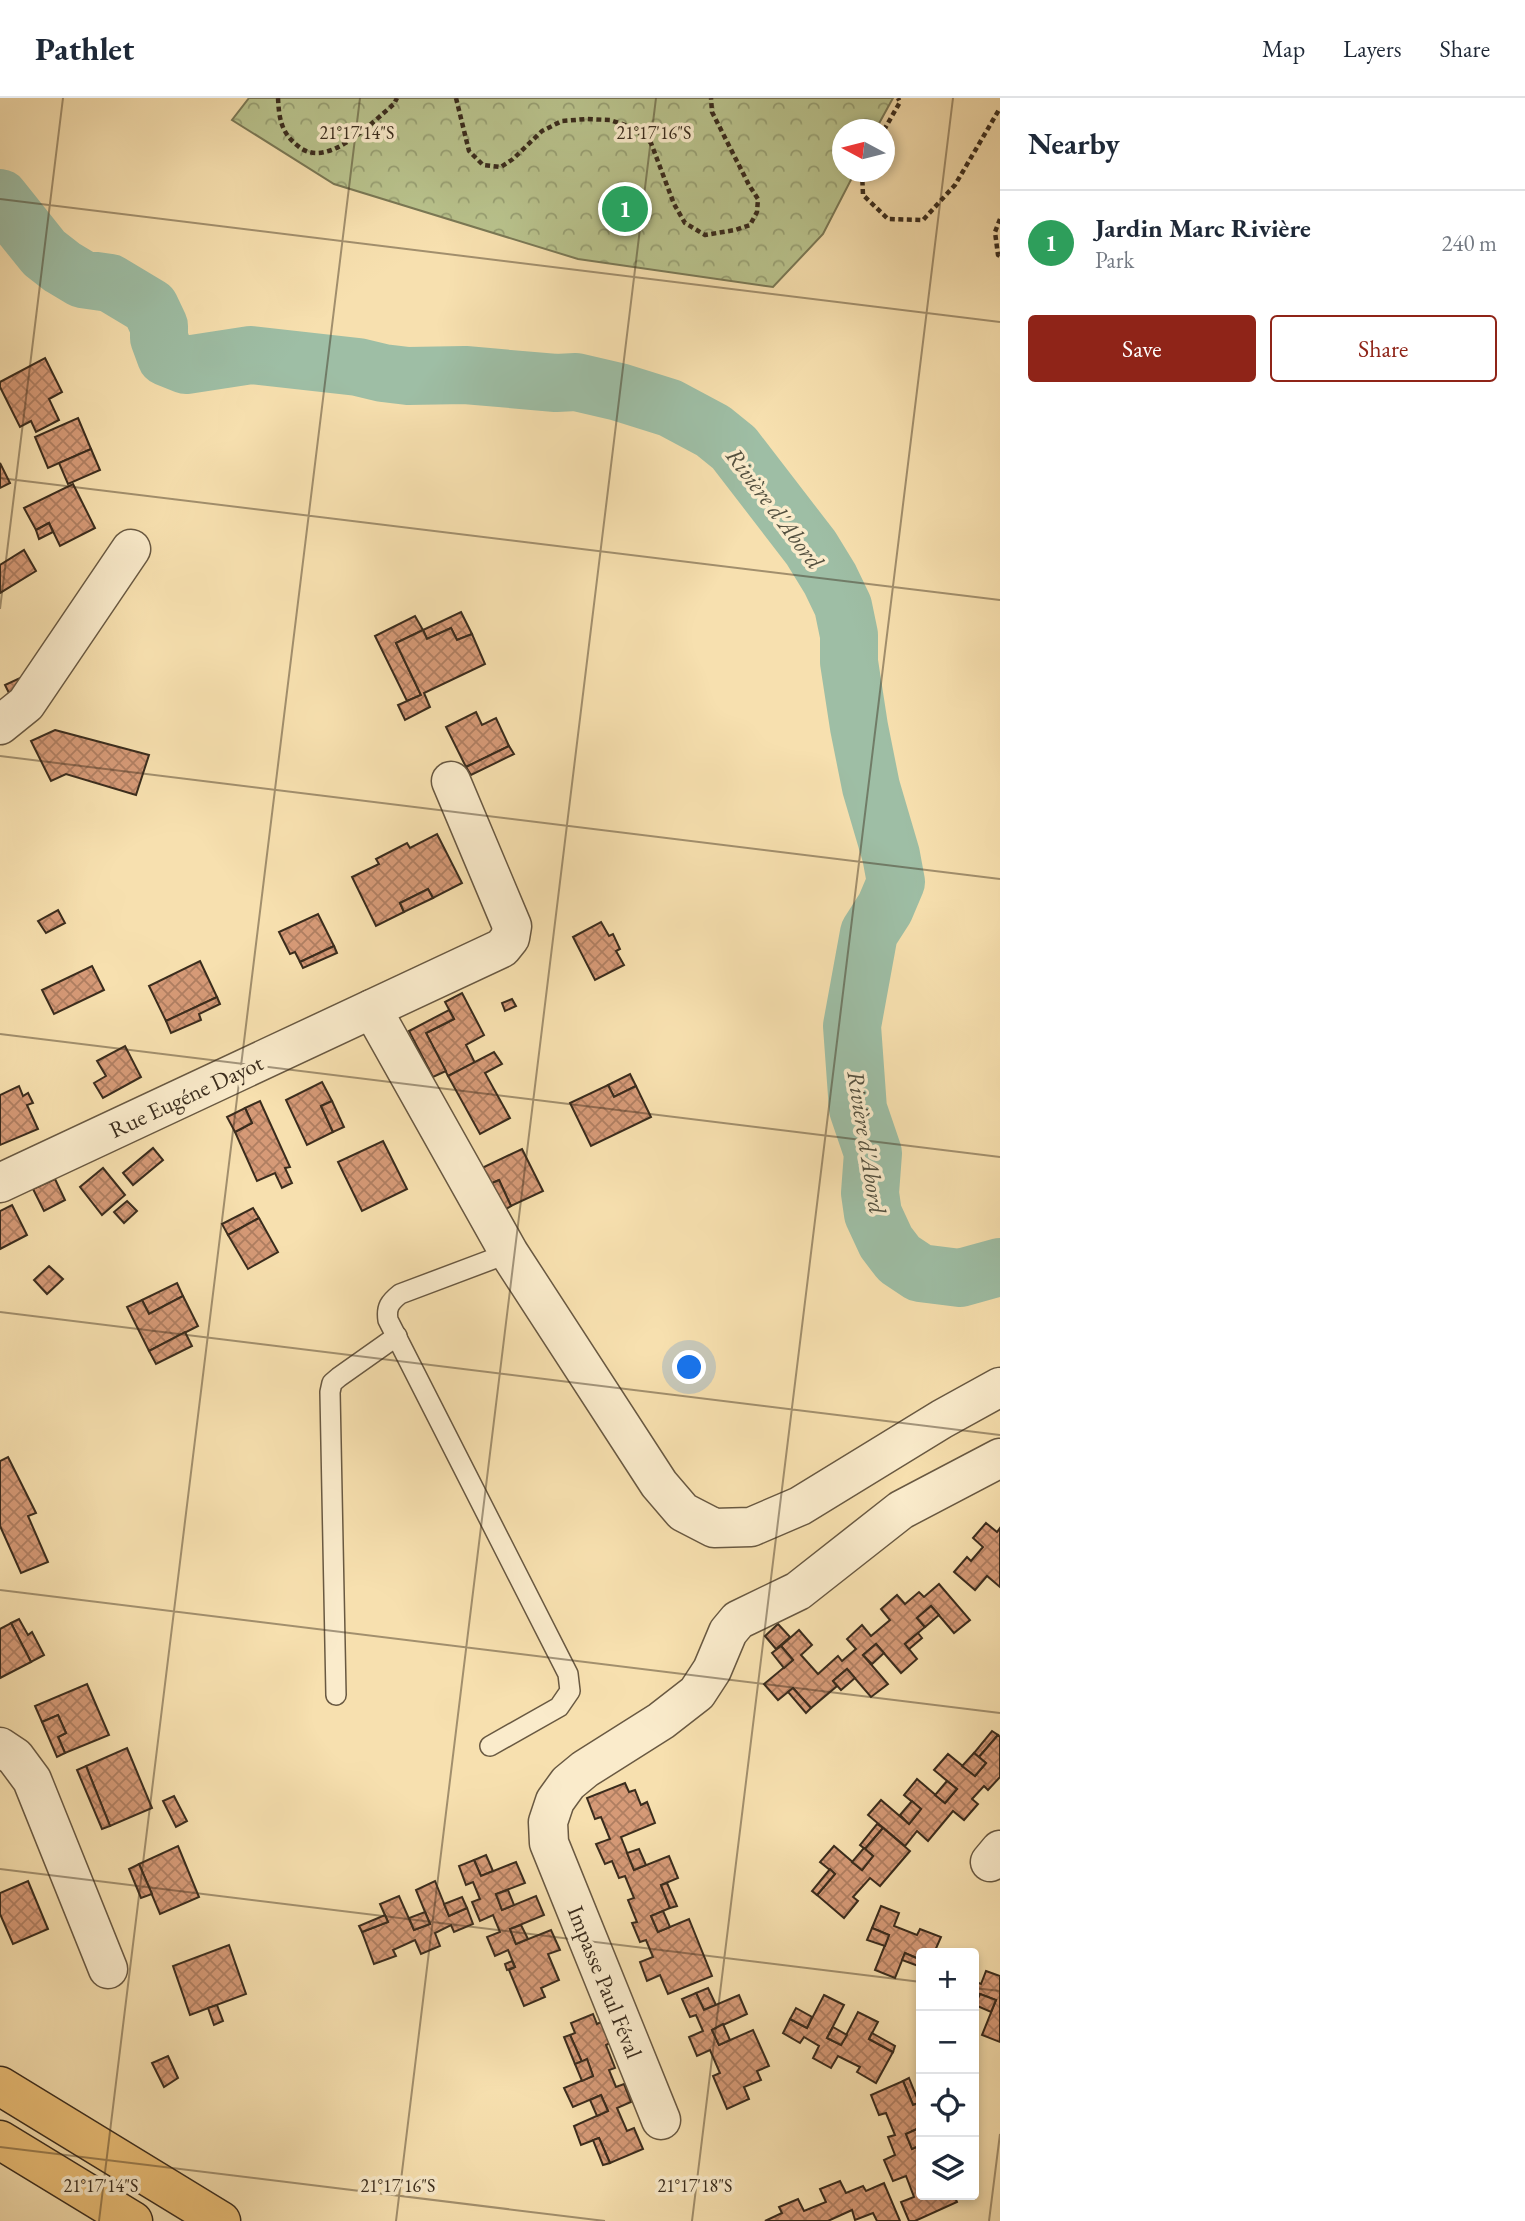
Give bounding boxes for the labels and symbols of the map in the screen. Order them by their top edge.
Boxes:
north arrow [832,119,895,182]
text: 21°17'14"S [320,121,394,144]
text: 21°17'16"S [617,121,691,144]
pin: 1 [602,183,648,235]
water label: Rivière d'Abord [719,441,831,576]
street label: Rue Eugéne Dayot [104,1047,268,1145]
water label: Rivière d'Abord [840,1068,894,1216]
your location [672,1350,706,1384]
street label: Impasse Paul Féval [561,1901,649,2063]
text: 21°17'14"S [64,2174,138,2197]
text: 21°17'16"S [361,2174,435,2197]
text: 21°17'18"S [658,2174,732,2197]

